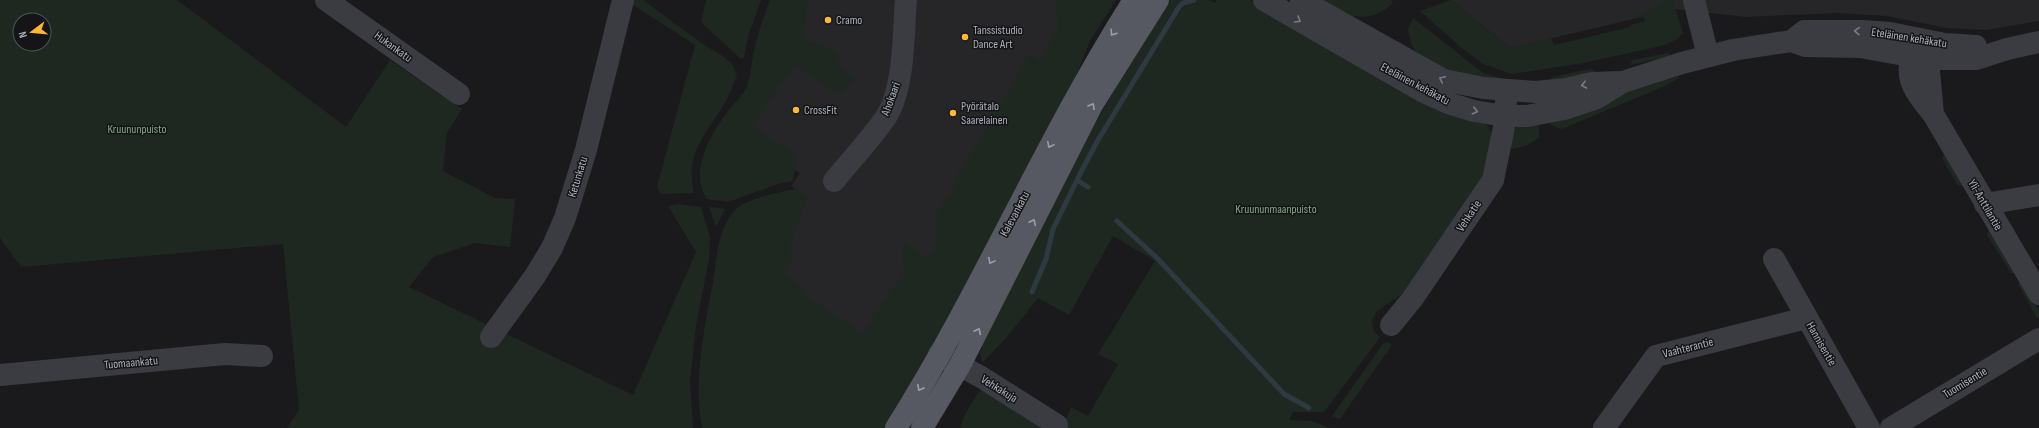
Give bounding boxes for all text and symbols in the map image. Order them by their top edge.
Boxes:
north arrow [12,12,52,52]
place label: Cramo [836,13,862,28]
marker: Cramo [823,15,833,25]
one-way arrow [1293,16,1301,23]
place label: Tanssistudio Dance Art [973,23,1023,52]
street label: Eteläinen kehäkatu [1870,25,1948,51]
one-way arrow [1854,27,1860,35]
street label: Hukankatu [371,28,415,66]
one-way arrow [1110,29,1118,36]
text: N [16,30,30,39]
marker: Tanssistudio Dance Art [960,32,970,42]
street label: Eteläinen kehäkatu [1378,59,1452,109]
one-way arrow [1439,76,1446,84]
street label: Ahokaari [878,80,904,119]
one-way arrow [1581,81,1587,89]
place label: Pyörätalo Saarelainen [961,99,1008,128]
place label: CrossFit [804,103,837,118]
one-way arrow [1087,103,1095,110]
marker: CrossFit [791,105,801,115]
one-way arrow [1472,106,1478,114]
marker: Pyörätalo Saarelainen [948,108,958,118]
park label: Kruununpuisto [107,122,167,137]
one-way arrow [1048,141,1055,148]
street label: Ketunkatu [565,155,591,199]
street label: Yli-Anttilantie [1964,177,2006,233]
street label: Kalevankatu [997,189,1033,239]
street label: Vehkatie [1453,197,1485,235]
park label: Kruununmaanpuisto [1235,202,1317,217]
one-way arrow [1028,219,1036,226]
one-way arrow [988,256,995,264]
street label: Hannisentie [1802,319,1840,369]
one-way arrow [973,327,981,335]
street label: Vaahterantie [1661,334,1715,362]
street label: Tuomaankatu [103,353,159,373]
street label: Tuomisentie [1940,364,1990,402]
street label: Vehkakuja [978,372,1020,406]
one-way arrow [918,384,925,391]

